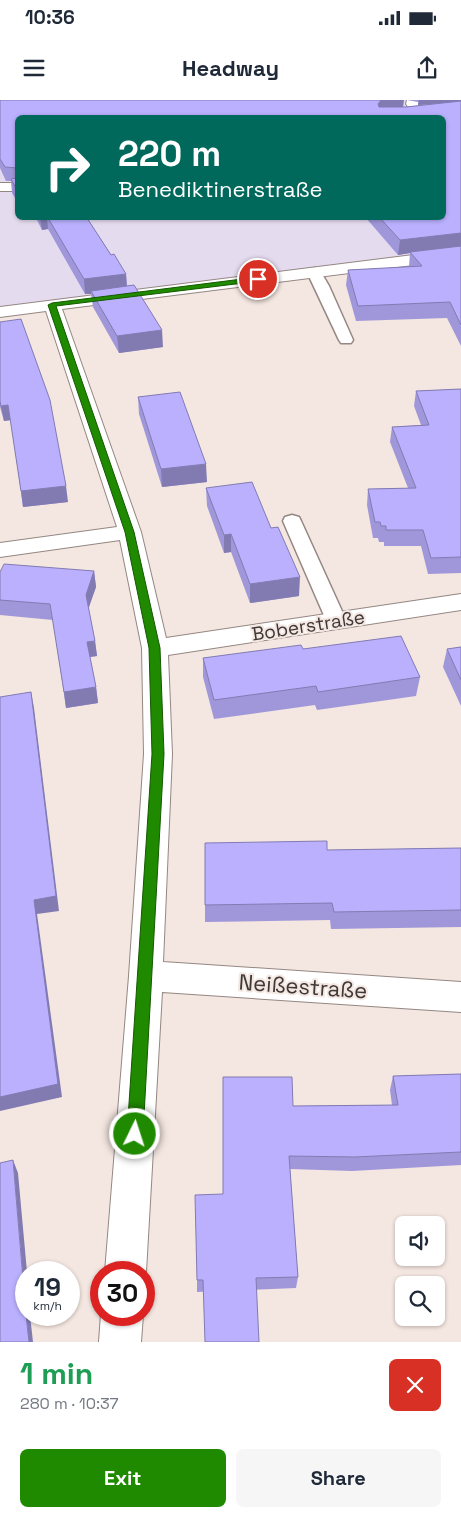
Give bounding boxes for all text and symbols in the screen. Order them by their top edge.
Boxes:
text: 10:36 [25,5,75,30]
icon: menu [20,54,48,82]
text: Headway [182,54,279,82]
icon: share [413,54,441,82]
text: 220 m [118,132,221,176]
icon: right [35,135,100,200]
text: Benediktinerstraße [118,175,322,203]
pin [237,258,279,300]
icon: arrive [244,265,272,293]
street label: Boberstraße [250,604,366,647]
street label: Neißestraße [238,968,368,1004]
position arrow [108,1107,160,1159]
map controls [395,1216,445,1326]
button: sound [395,1216,445,1266]
speed limit sign: 30 [90,1261,155,1326]
text: 19 [34,1271,61,1303]
button: search [395,1276,445,1326]
text: km/h [33,1298,62,1314]
text: 1 min [20,1354,93,1393]
button: close [389,1359,441,1411]
text: 280 m · 10:37 [20,1393,119,1414]
button: Exit [20,1449,226,1507]
button: Share [236,1449,441,1507]

